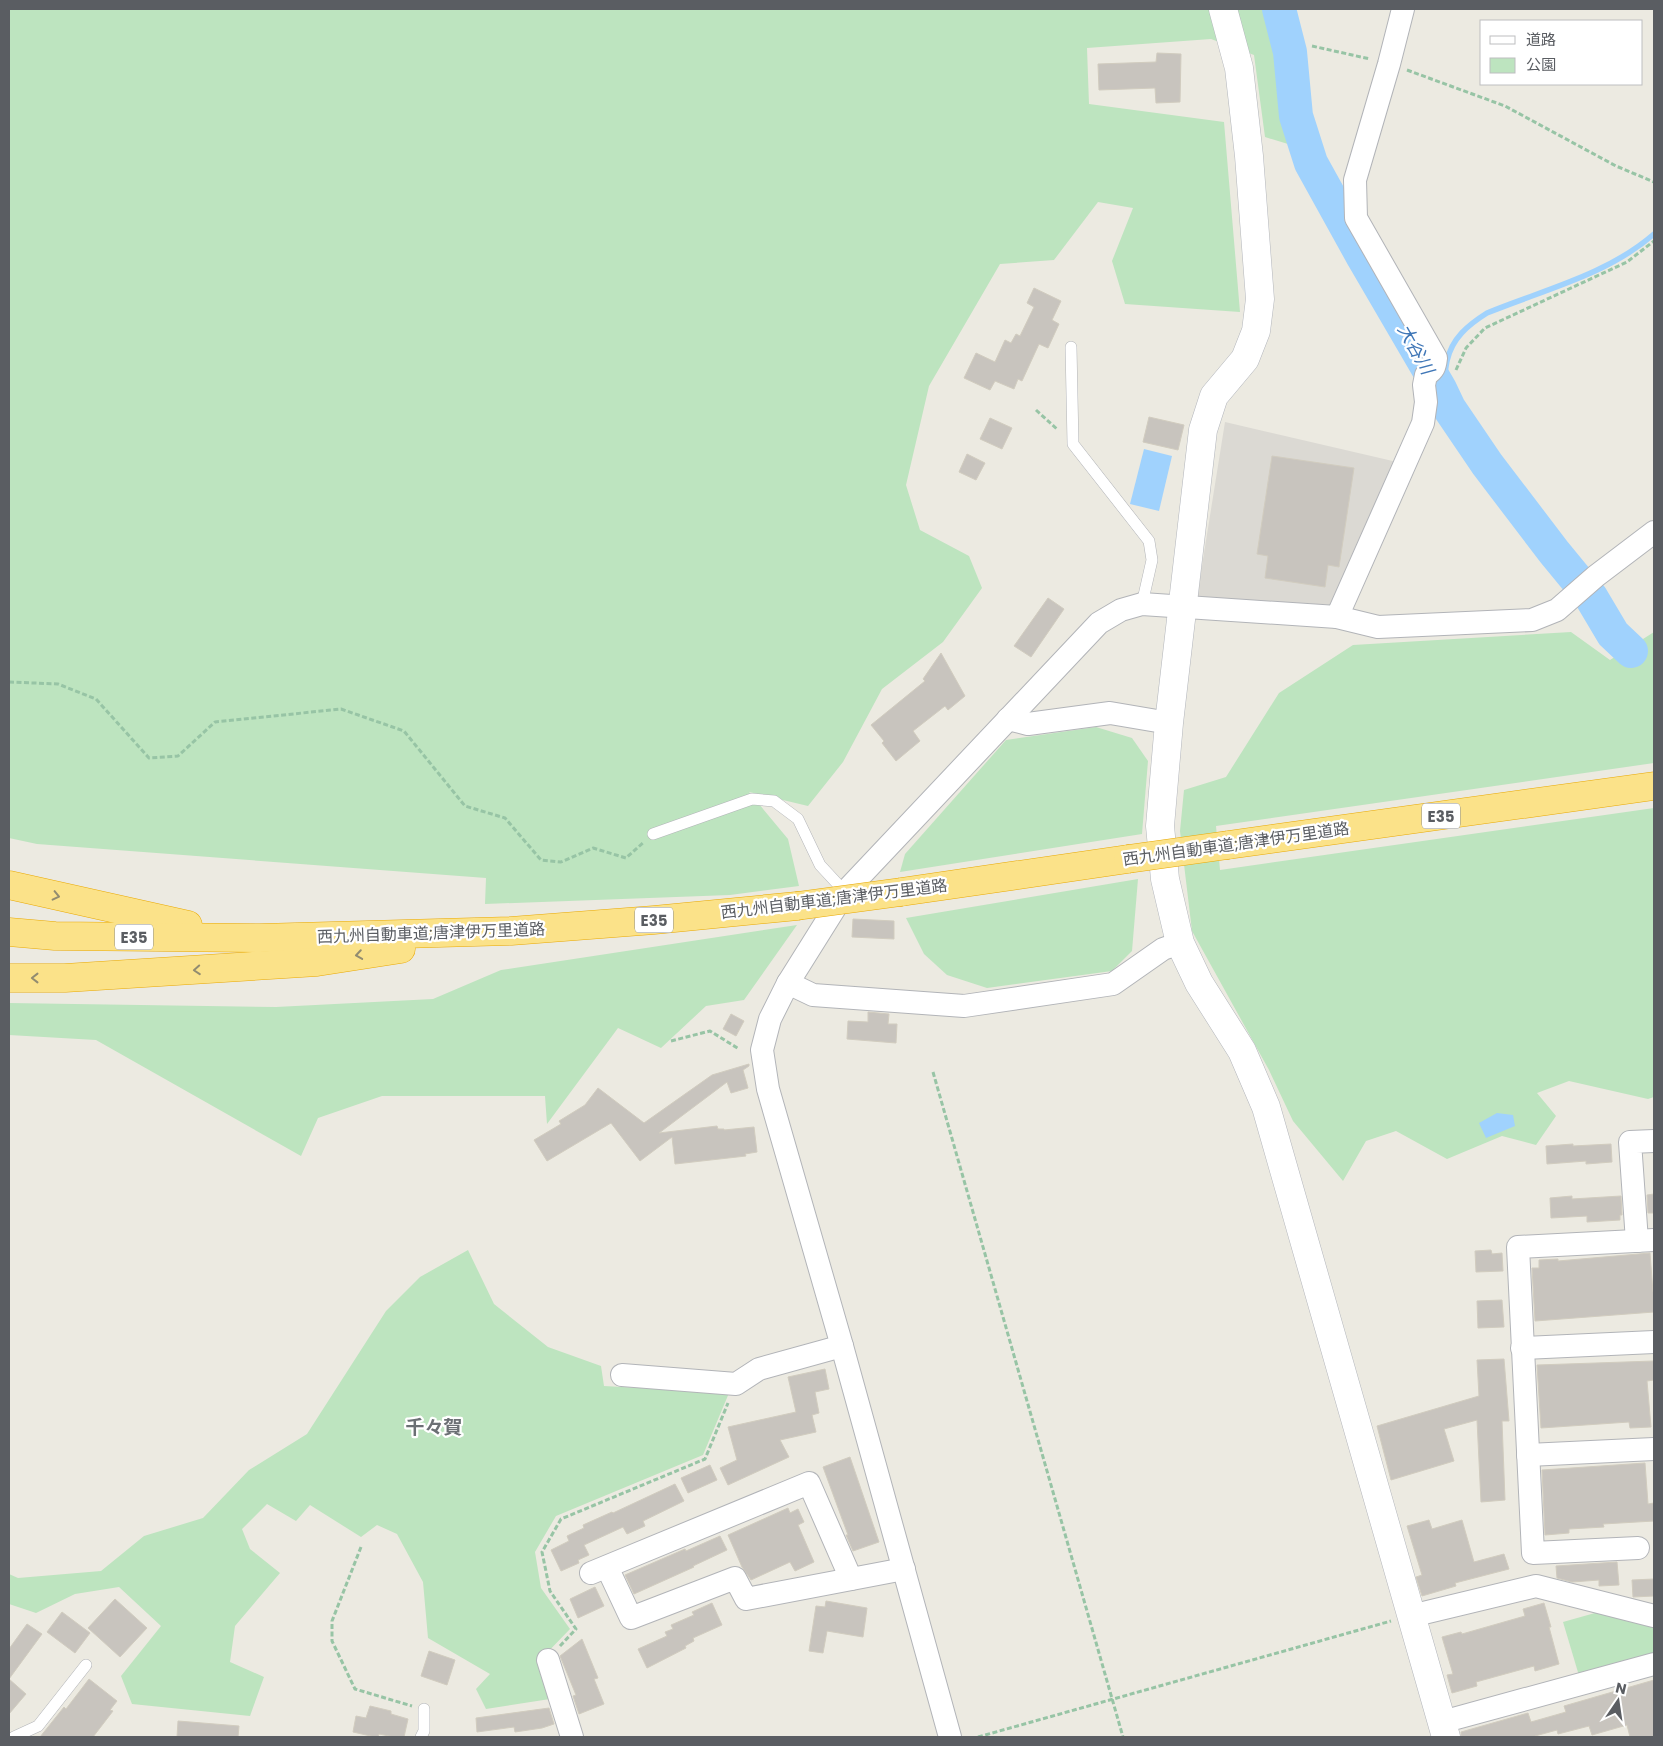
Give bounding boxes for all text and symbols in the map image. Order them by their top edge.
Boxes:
legend [1480,20,1643,85]
text: 道路 [1526,29,1556,50]
text: 公園 [1526,54,1556,75]
water label: 大谷川 [1392,319,1441,380]
road number: E35 [1422,804,1460,828]
street label: 西九州自動車道;唐津伊万里道路 [1121,817,1351,871]
street label: 西九州自動車道;唐津伊万里道路 [719,874,949,924]
one-way arrow [52,890,61,901]
road number: E35 [635,908,673,932]
street label: 西九州自動車道;唐津伊万里道路 [317,918,545,948]
road number: E35 [115,924,153,950]
one-way arrow [355,950,363,960]
one-way arrow [193,964,201,975]
one-way arrow [31,973,38,983]
district label: 千々賀 [405,1414,463,1441]
north arrow [1593,1676,1643,1726]
text: N [1614,1677,1628,1699]

